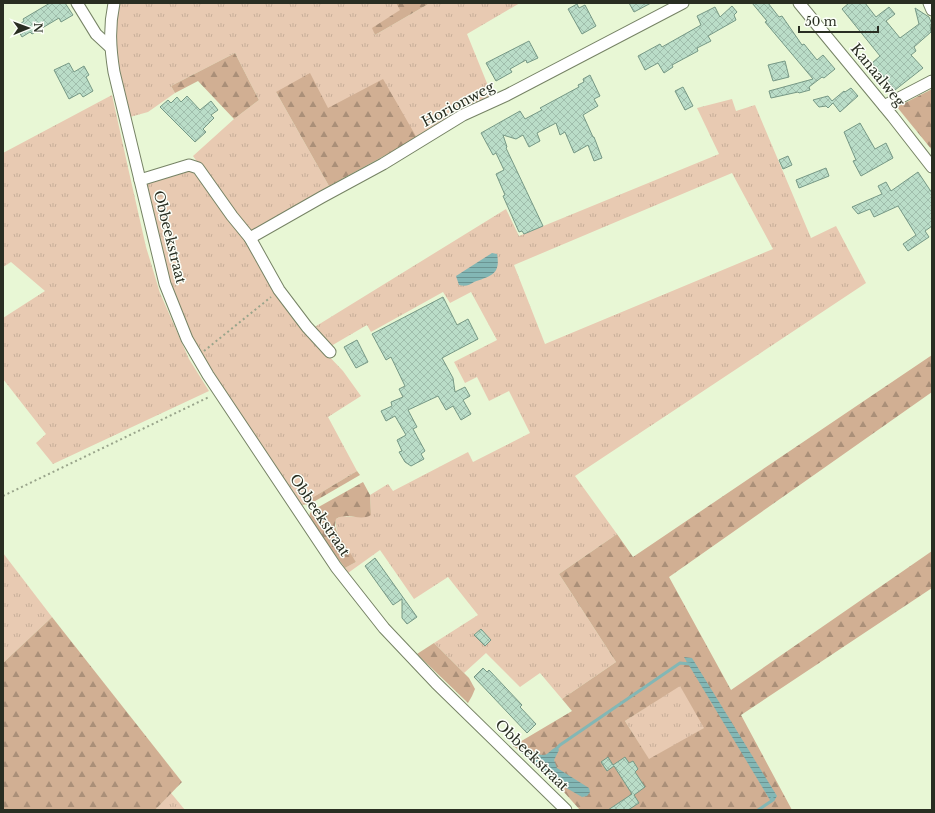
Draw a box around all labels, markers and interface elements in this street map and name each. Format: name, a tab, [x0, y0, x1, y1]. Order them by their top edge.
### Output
north arrow	[8, 8, 48, 48]
scale bar	[799, 8, 878, 34]
text: 50 m	[805, 14, 837, 29]
text: N	[31, 23, 45, 34]
street label: Kanaalweg	[847, 40, 909, 111]
street label: Horionweg	[419, 77, 498, 131]
street label: Obbeekstraat	[150, 189, 190, 286]
street label: Obbeekstraat	[286, 470, 355, 560]
street label: Obbeekstraat	[491, 715, 573, 795]

